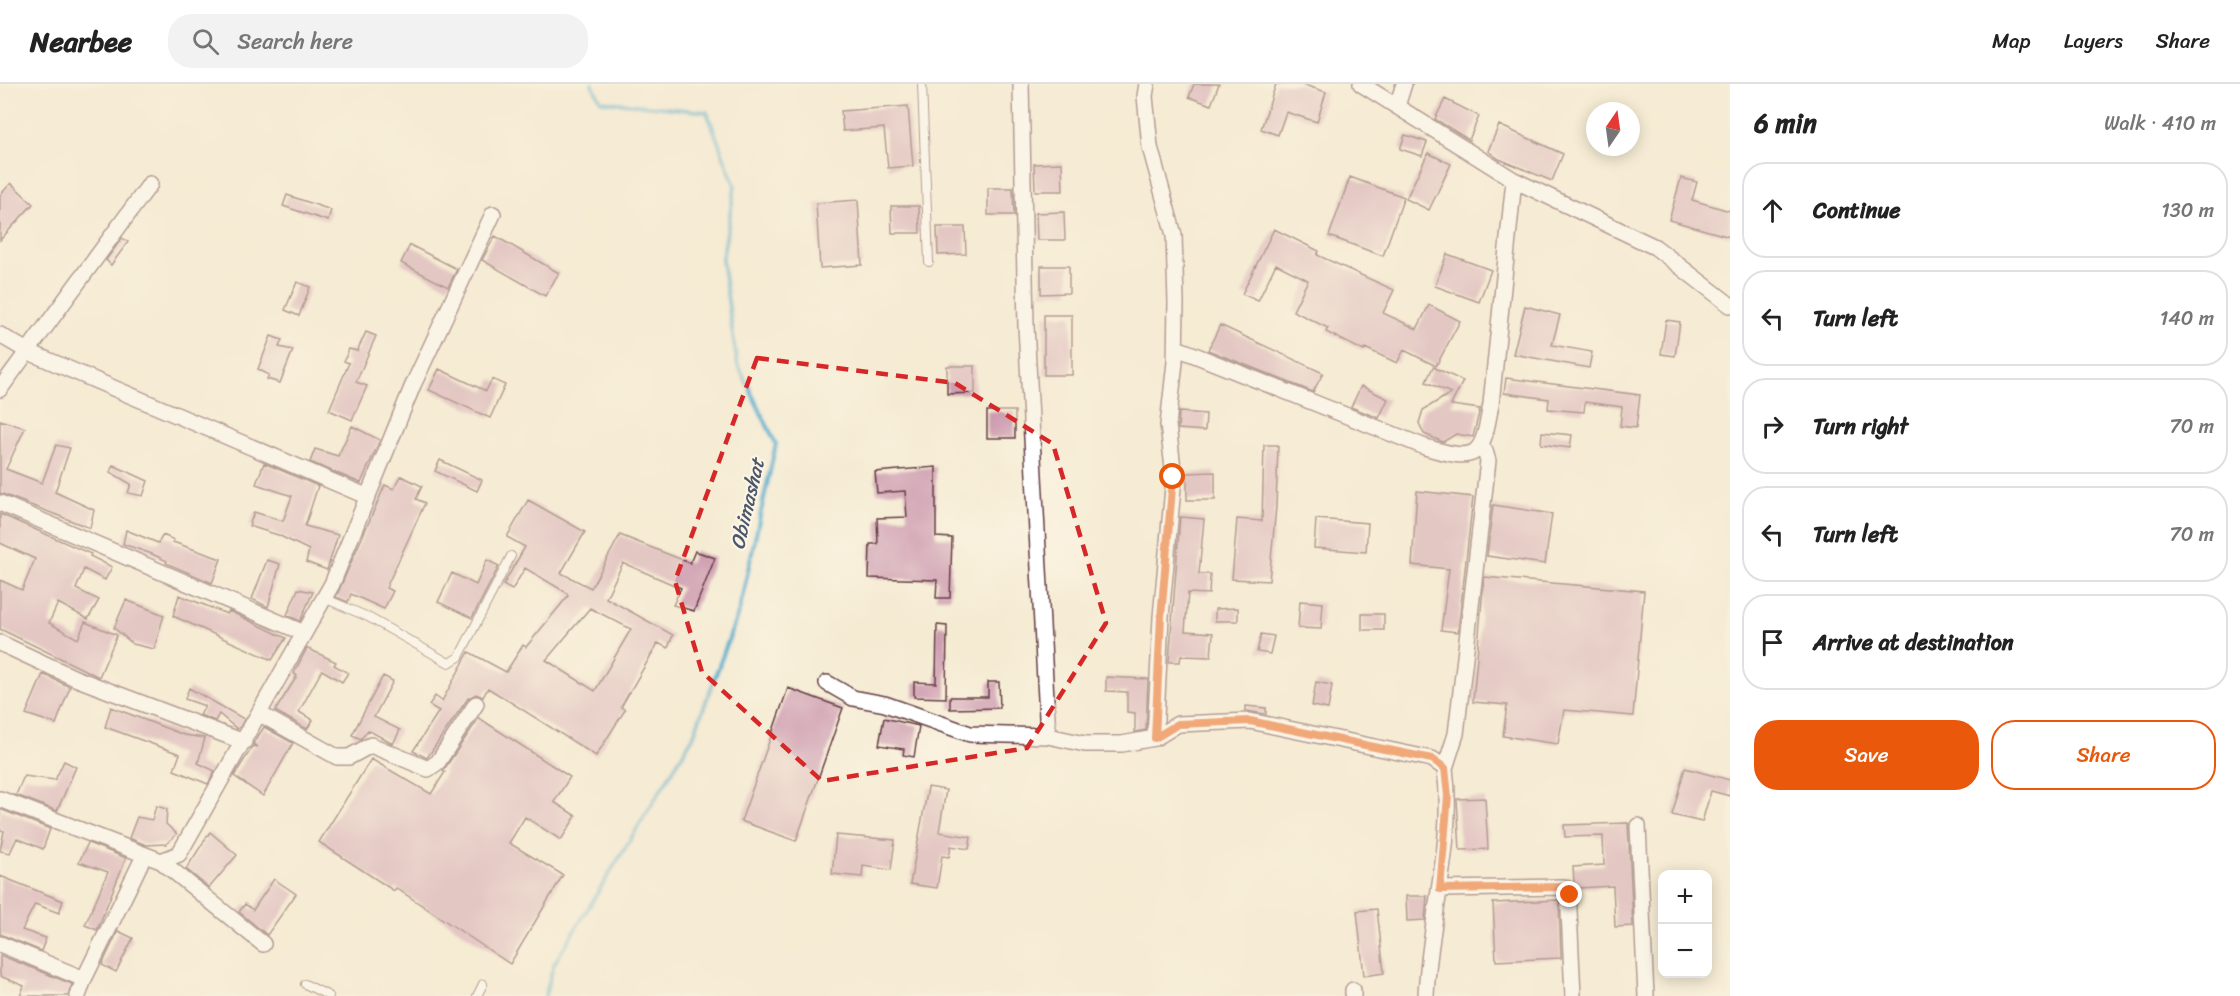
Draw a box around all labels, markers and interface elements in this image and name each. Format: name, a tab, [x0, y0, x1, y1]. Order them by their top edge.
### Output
search box	[168, 14, 588, 68]
text: Nearbee	[30, 17, 132, 66]
text: Search here	[237, 22, 353, 61]
text: Map	[1992, 22, 2031, 60]
text: Layers	[2064, 22, 2123, 60]
text: Share	[2156, 22, 2210, 60]
icon: search	[189, 25, 222, 58]
text: 6 min	[1754, 100, 1817, 146]
north arrow	[1586, 102, 1640, 156]
text: Walk · 410 m	[2104, 106, 2216, 141]
text: Continue	[1813, 191, 1901, 230]
text: 130 m	[2161, 193, 2214, 228]
icon: ahead	[1756, 194, 1789, 227]
text: Turn left	[1813, 299, 1898, 338]
text: 140 m	[2160, 301, 2214, 336]
icon: left	[1756, 302, 1789, 335]
text: Turn right	[1813, 407, 1908, 446]
text: 70 m	[2169, 409, 2214, 444]
icon: right	[1756, 410, 1789, 443]
water label: Obimashat	[720, 453, 775, 553]
route start	[1159, 463, 1185, 489]
text: Turn left	[1813, 515, 1898, 554]
text: 70 m	[2169, 517, 2214, 552]
icon: left	[1756, 518, 1789, 551]
text: Arrive at destination	[1813, 623, 2014, 662]
icon: arrive	[1756, 626, 1789, 659]
button: Save	[1754, 720, 1979, 790]
button: Share	[1991, 720, 2216, 790]
map controls	[1658, 870, 1712, 978]
button: +	[1658, 870, 1712, 924]
route end	[1556, 881, 1582, 907]
button: −	[1658, 924, 1712, 978]

